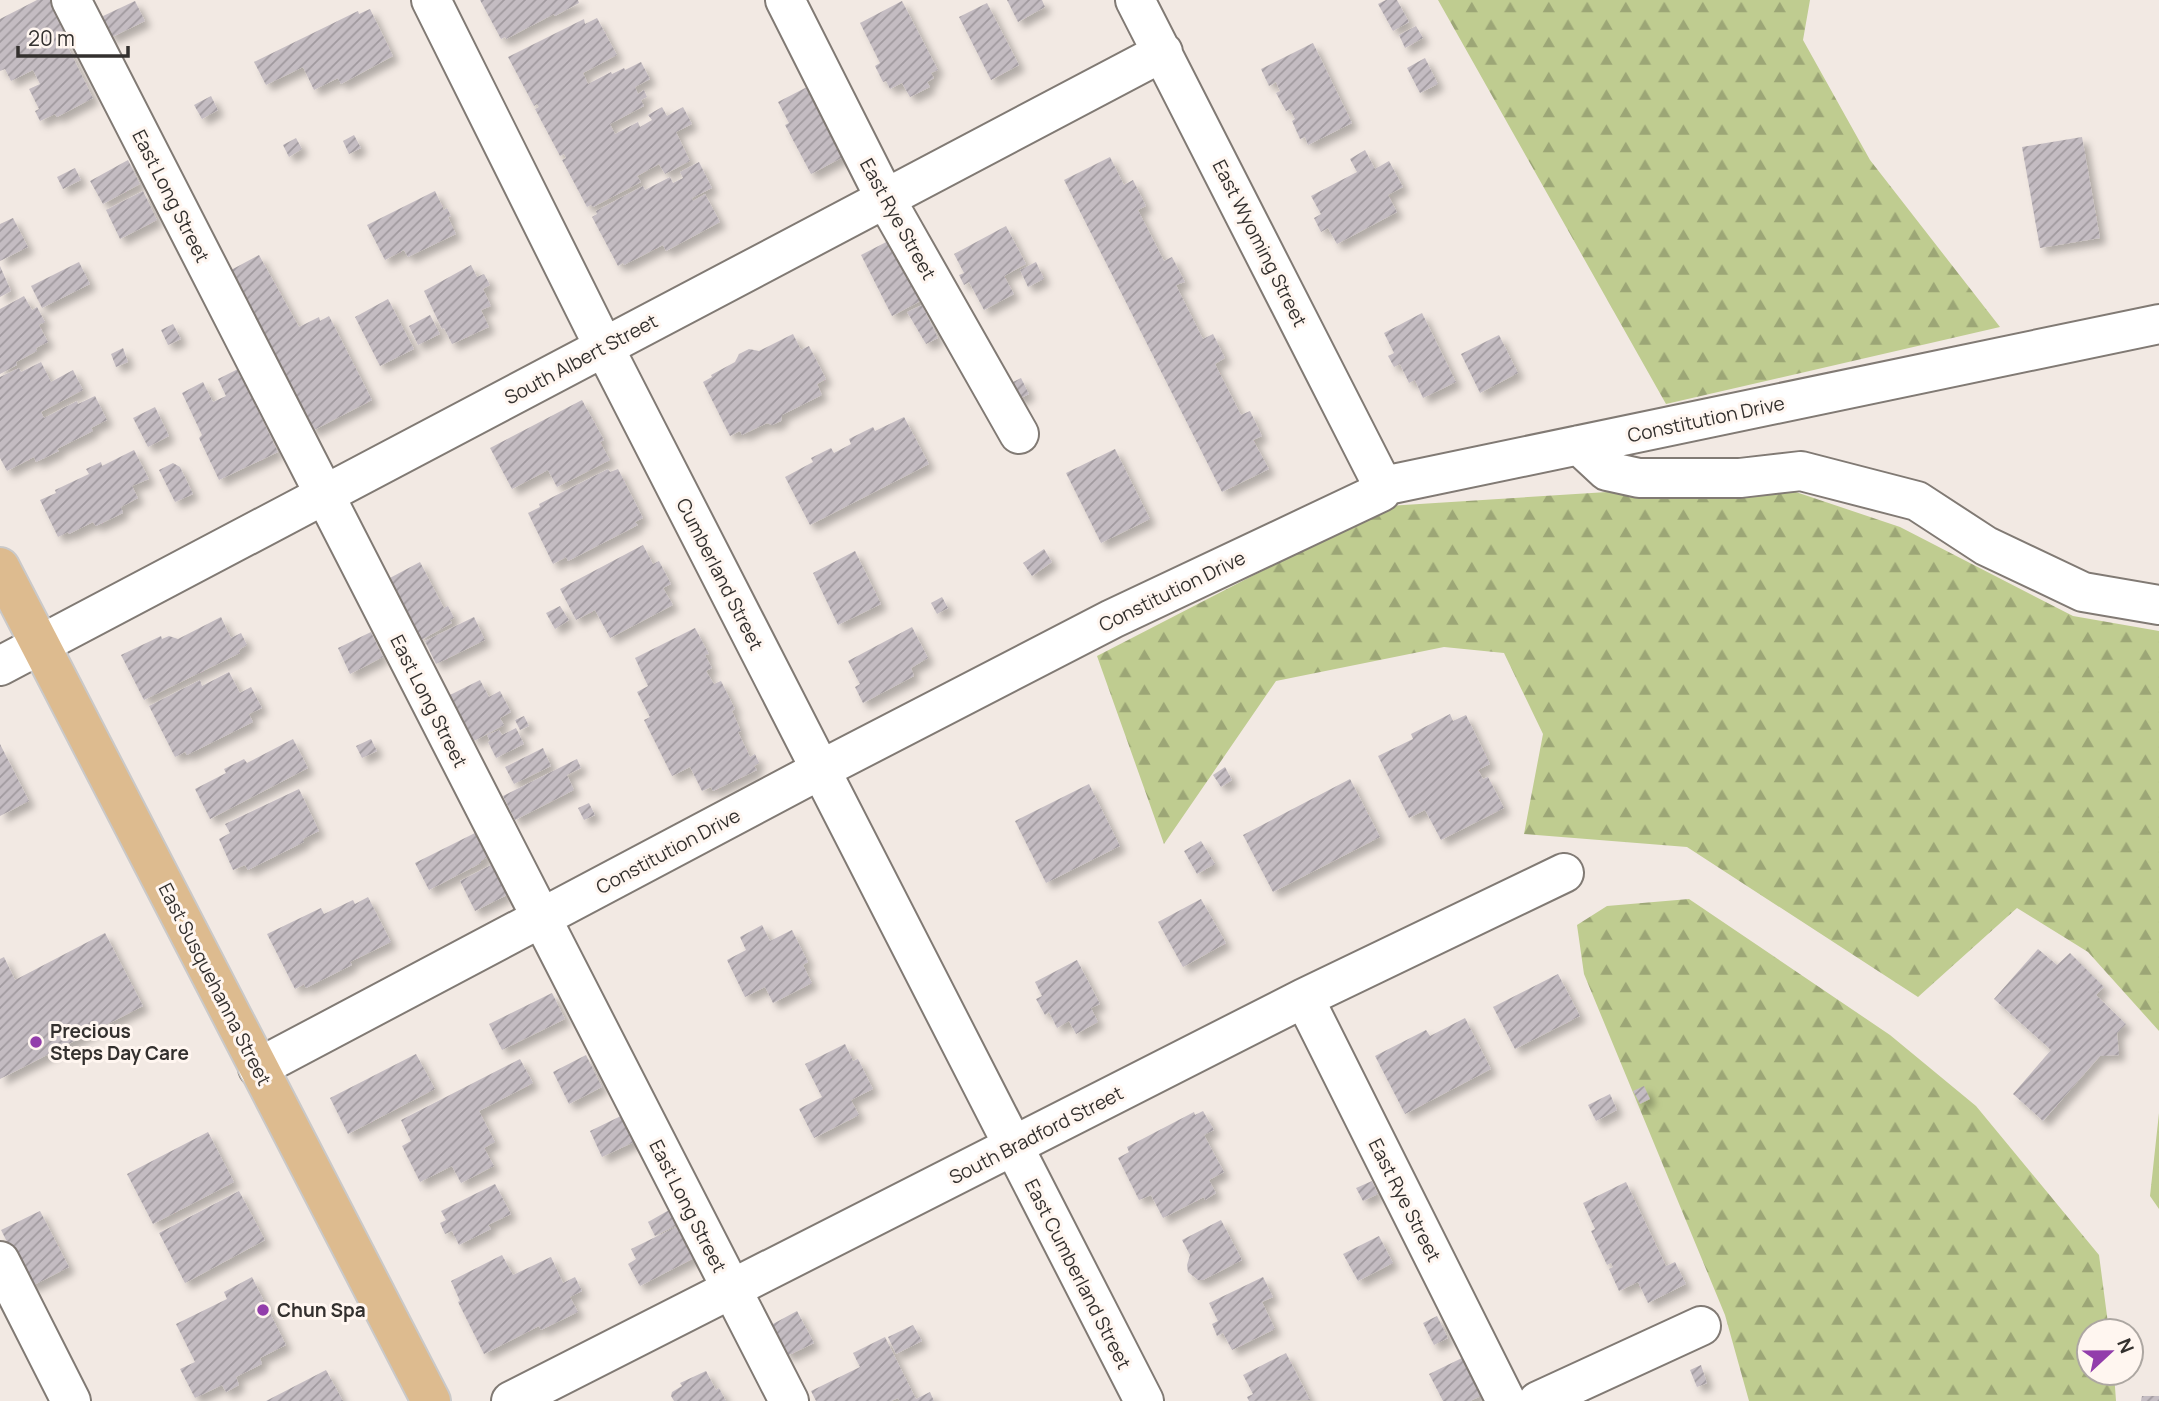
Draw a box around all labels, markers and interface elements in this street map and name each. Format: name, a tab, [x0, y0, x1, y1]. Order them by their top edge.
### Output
scale bar	[18, 14, 128, 58]
text: 20 m	[28, 24, 75, 52]
street label: East Long Street	[126, 125, 216, 267]
street label: East Rye Street	[854, 154, 942, 284]
street label: East Wyoming Street	[1207, 155, 1313, 331]
street label: South Albert Street	[500, 308, 662, 410]
street label: Constitution Drive	[1625, 390, 1787, 448]
street label: Cumberland Street	[670, 494, 770, 654]
street label: Constitution Drive	[1094, 544, 1250, 638]
street label: East Long Street	[384, 630, 474, 772]
street label: Constitution Drive	[591, 802, 745, 900]
street label: East Susquehanna Street	[153, 878, 277, 1090]
place label: Precious Steps Day Care	[50, 1018, 189, 1066]
marker: Precious Steps Day Care	[28, 1034, 44, 1050]
street label: South Bradford Street	[945, 1080, 1127, 1190]
street label: East Rye Street	[1363, 1134, 1447, 1266]
street label: East Long Street	[643, 1135, 733, 1277]
street label: East Cumberland Street	[1019, 1175, 1137, 1373]
place label: Chun Spa	[277, 1297, 366, 1323]
marker: Chun Spa	[255, 1302, 271, 1318]
north arrow	[2075, 1317, 2145, 1387]
text: N	[2111, 1334, 2140, 1357]

